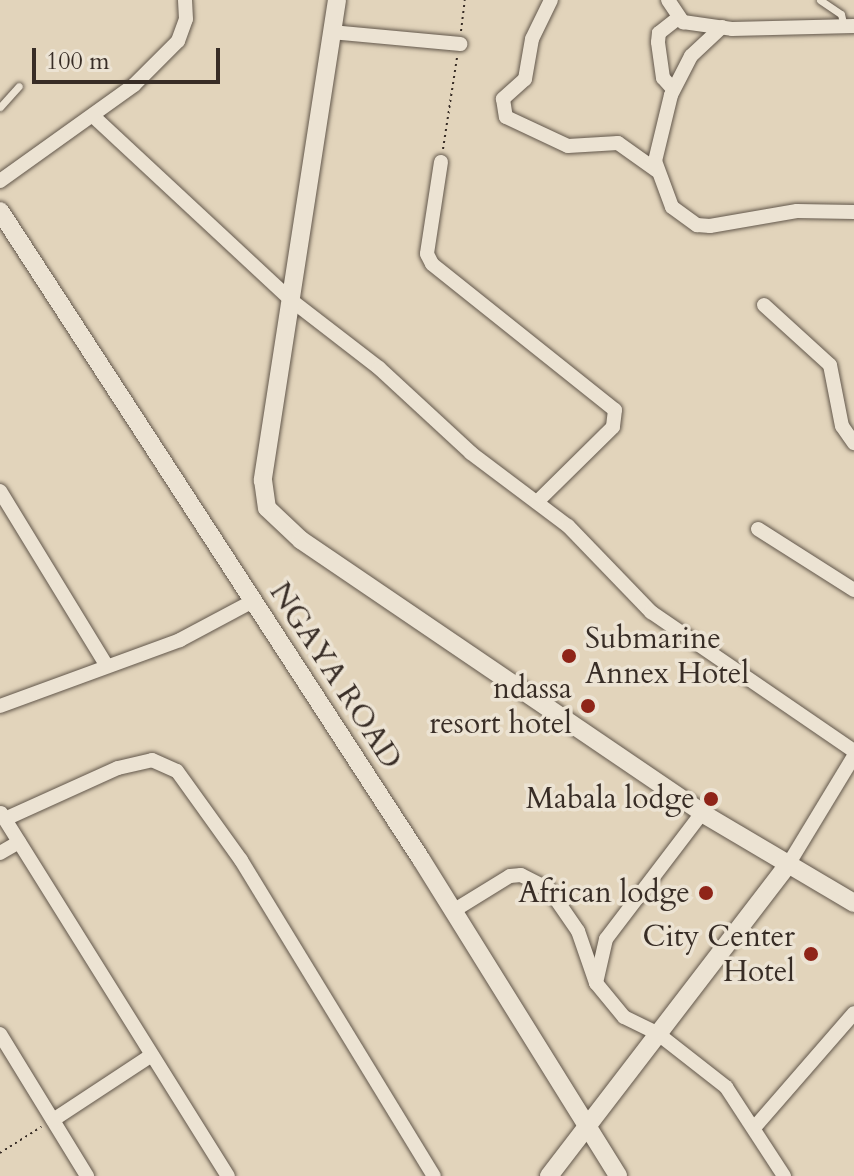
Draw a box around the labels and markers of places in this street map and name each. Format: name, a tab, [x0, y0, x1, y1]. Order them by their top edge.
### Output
place label: Submarine Annex Hotel	[585, 621, 749, 692]
marker: Submarine Annex Hotel	[560, 647, 578, 665]
place label: ndassa resort hotel	[429, 671, 572, 742]
marker: ndassa resort hotel	[579, 697, 597, 715]
place label: Mabala lodge	[526, 781, 695, 817]
marker: Mabala lodge	[702, 790, 720, 808]
place label: African lodge	[518, 875, 690, 911]
marker: African lodge	[697, 884, 715, 902]
place label: City Center Hotel	[643, 919, 795, 990]
marker: City Center Hotel	[802, 945, 820, 963]

